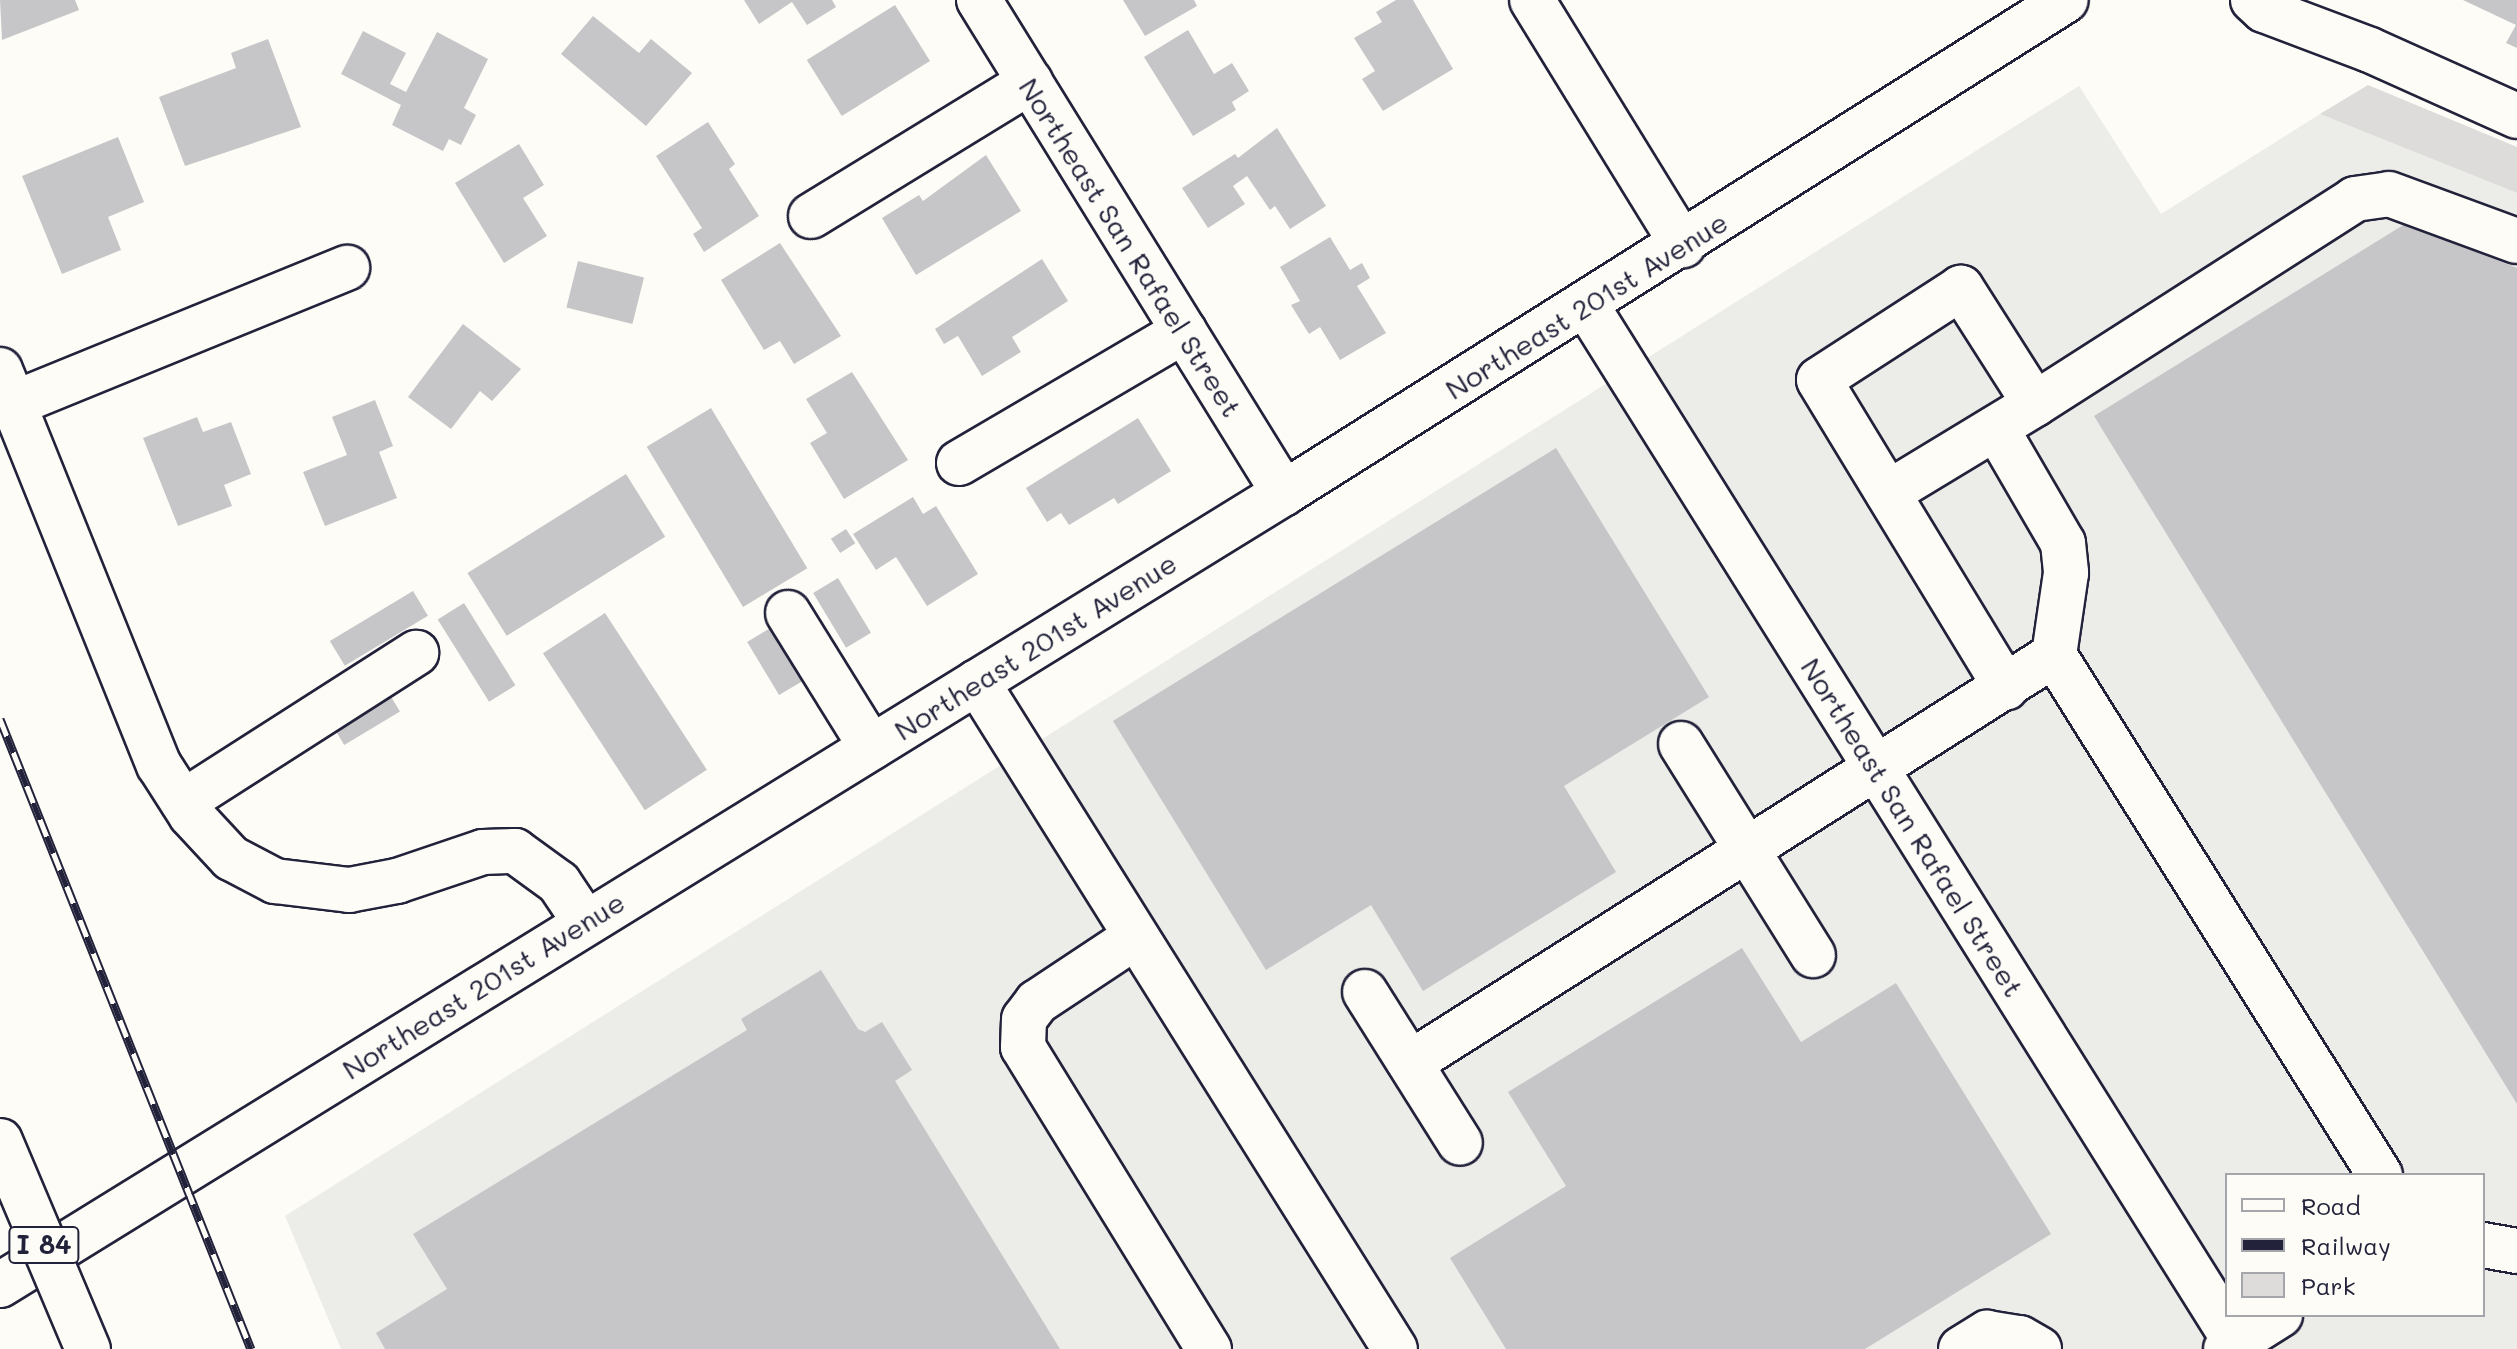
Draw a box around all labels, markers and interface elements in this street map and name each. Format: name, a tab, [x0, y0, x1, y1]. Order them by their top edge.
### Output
street label: Northeast San Rafael Street	[1013, 71, 1249, 423]
street label: Northeast 201st Avenue	[1439, 204, 1733, 406]
street label: Northeast 201st Avenue	[888, 545, 1182, 747]
street label: Northeast San Rafael Street	[1795, 651, 2031, 1003]
street label: Northeast 201st Avenue	[336, 884, 630, 1086]
legend	[2225, 1173, 2485, 1317]
text: Road	[2301, 1190, 2361, 1221]
road number: I 84	[8, 1223, 80, 1267]
text: Railway	[2301, 1230, 2391, 1261]
text: Park	[2301, 1270, 2355, 1301]

